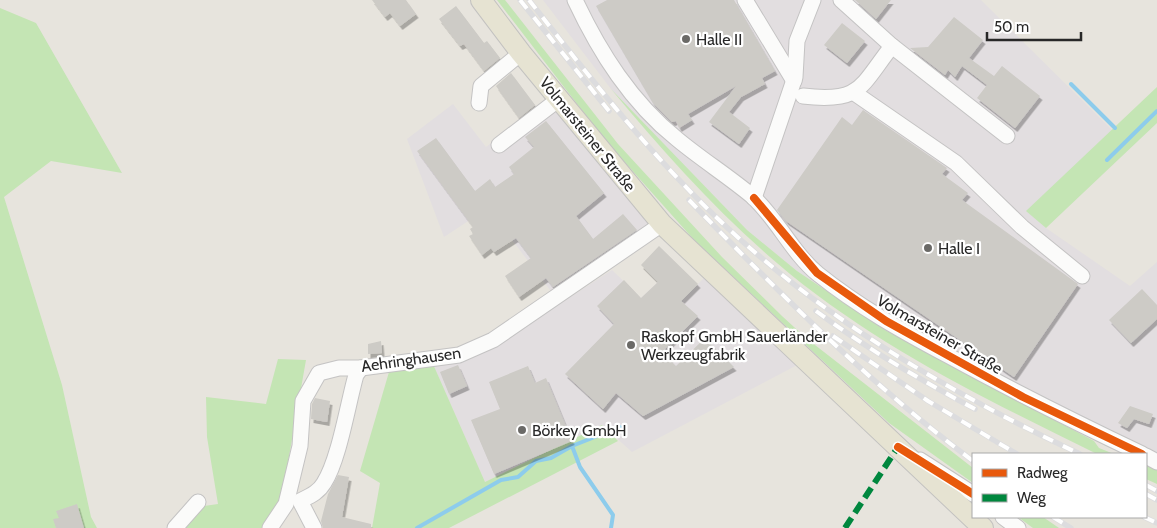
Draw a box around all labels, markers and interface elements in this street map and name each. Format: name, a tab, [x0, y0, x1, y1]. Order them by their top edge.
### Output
scale bar	[987, 10, 1081, 42]
text: 50 m	[994, 18, 1029, 36]
place label: Halle II	[696, 30, 742, 49]
marker: Halle II	[680, 33, 692, 45]
street label: Volmarsteiner Straße	[536, 73, 640, 195]
place label: Halle I	[938, 239, 980, 258]
marker: Halle I	[922, 242, 934, 254]
street label: Volmarsteiner Straße	[874, 291, 1006, 378]
place label: Raskopf GmbH Sauerländer Werkzeugfabrik	[641, 327, 829, 364]
marker: Raskopf GmbH Sauerländer Werkzeugfabrik	[625, 339, 637, 351]
street label: Aehringhausen	[360, 343, 462, 376]
place label: Börkey GmbH	[532, 421, 627, 440]
marker: Börkey GmbH	[516, 424, 528, 436]
legend	[972, 453, 1147, 518]
text: Radweg	[1017, 464, 1068, 482]
text: Weg	[1017, 489, 1046, 507]

